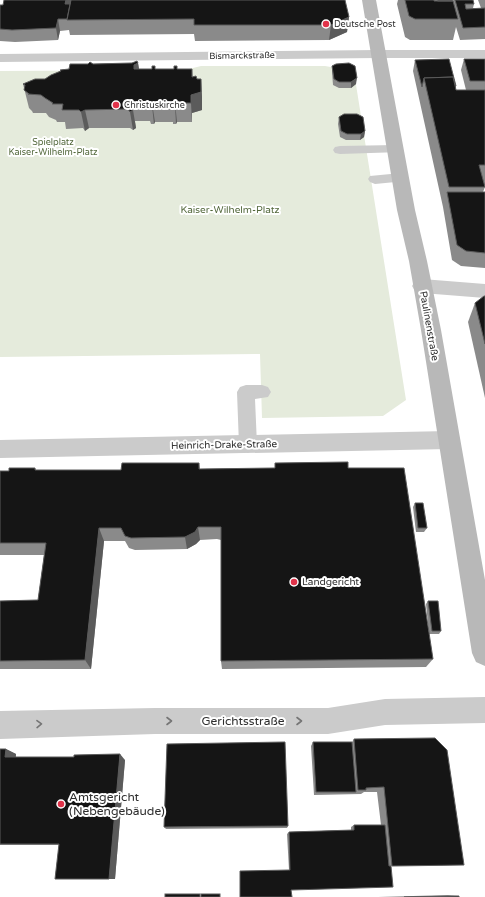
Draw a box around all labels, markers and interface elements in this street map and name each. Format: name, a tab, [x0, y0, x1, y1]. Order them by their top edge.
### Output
marker: Deutsche Post	[321, 19, 331, 29]
place label: Deutsche Post	[334, 19, 396, 30]
street label: Bismarckstraße	[209, 50, 275, 62]
marker: Christuskirche	[111, 100, 121, 110]
place label: Christuskirche	[124, 100, 185, 111]
park label: Spielplatz Kaiser-Wilhelm-Platz	[8, 137, 98, 158]
park label: Kaiser-Wilhelm-Platz	[180, 204, 280, 216]
street label: Paulinenstraße	[417, 290, 441, 362]
street label: Heinrich-Drake-Straße	[171, 438, 278, 452]
place label: Landgericht	[302, 576, 359, 588]
marker: Landgericht	[289, 577, 299, 587]
street label: Gerichtsstraße	[201, 714, 285, 728]
one-way arrow	[166, 717, 172, 725]
one-way arrow	[296, 717, 302, 725]
one-way arrow	[36, 720, 42, 728]
place label: Amtsgericht (Nebengebäude)	[69, 790, 165, 818]
marker: Amtsgericht (Nebengebäude)	[56, 799, 66, 809]

